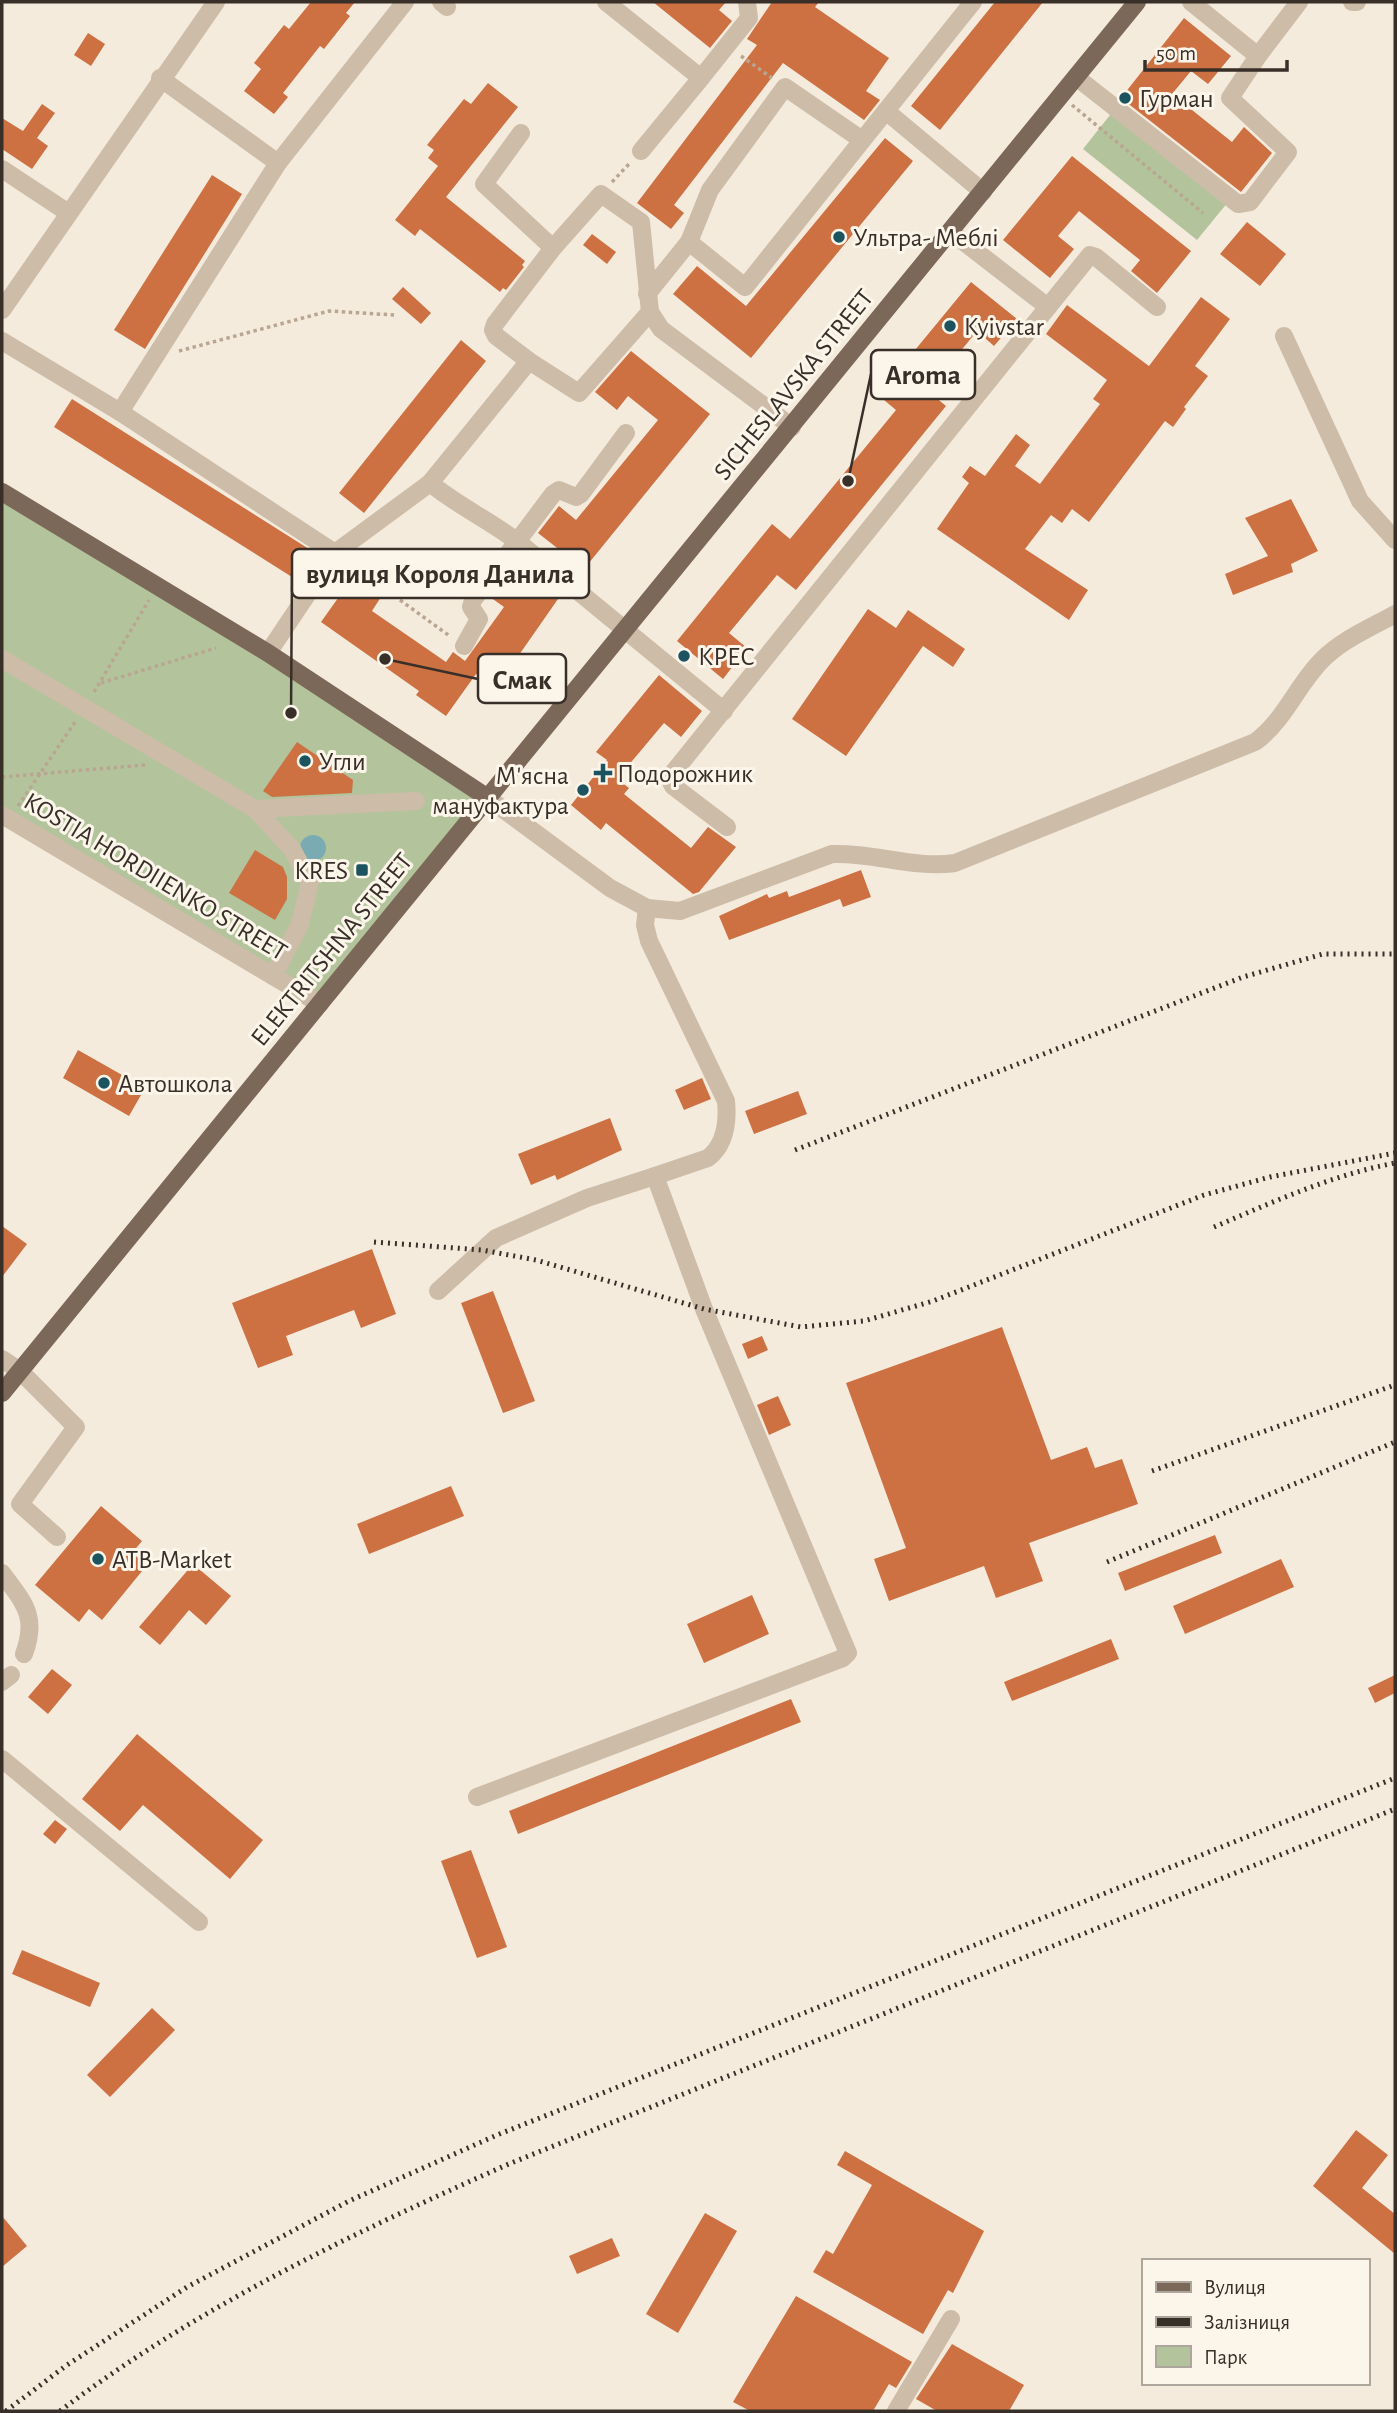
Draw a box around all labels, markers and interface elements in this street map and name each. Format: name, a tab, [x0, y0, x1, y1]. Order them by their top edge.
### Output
scale bar	[1145, 28, 1287, 72]
text: 50 m	[1156, 43, 1196, 64]
place label: Гурман	[1139, 86, 1214, 112]
marker: Гурман	[1117, 90, 1133, 106]
place label: Ультра- Меблі	[853, 225, 999, 251]
marker: Ультра- Меблі	[831, 229, 847, 245]
street label: SICHESLAVSKA STREET	[709, 284, 879, 485]
place label: Kyivstar	[964, 314, 1045, 340]
marker: Kyivstar	[942, 318, 958, 334]
callout: Aroma	[871, 350, 975, 399]
text: Aroma	[885, 362, 961, 390]
callout: вулиця Короля Данила	[292, 549, 589, 598]
text: вулиця Короля Данила	[306, 561, 574, 589]
place label: КРЕС	[698, 644, 755, 670]
marker: КРЕС	[676, 648, 692, 664]
callout: Смак	[478, 654, 566, 703]
text: Смак	[492, 667, 552, 695]
place label: Угли	[319, 749, 366, 775]
marker: Угли	[297, 753, 313, 769]
place label: Подорожник	[617, 761, 753, 787]
place label: М'ясна мануфактура	[432, 763, 569, 819]
marker: Подорожник	[595, 765, 611, 781]
marker: М'ясна мануфактура	[575, 782, 591, 798]
street label: KOSTIA HORDIIENKO STREET	[20, 788, 292, 966]
street label: ELEKTRITSHNA STREET	[246, 848, 418, 1051]
place label: KRES	[295, 858, 348, 884]
marker: KRES	[354, 862, 370, 878]
place label: Автошкола	[118, 1071, 233, 1097]
marker: Автошкола	[96, 1075, 112, 1091]
place label: ATB-Market	[112, 1547, 232, 1573]
marker: ATB-Market	[90, 1551, 106, 1567]
legend	[1142, 2259, 1369, 2385]
text: Вулиця	[1204, 2277, 1266, 2298]
text: Залізниця	[1204, 2312, 1290, 2333]
text: Парк	[1204, 2347, 1248, 2368]

